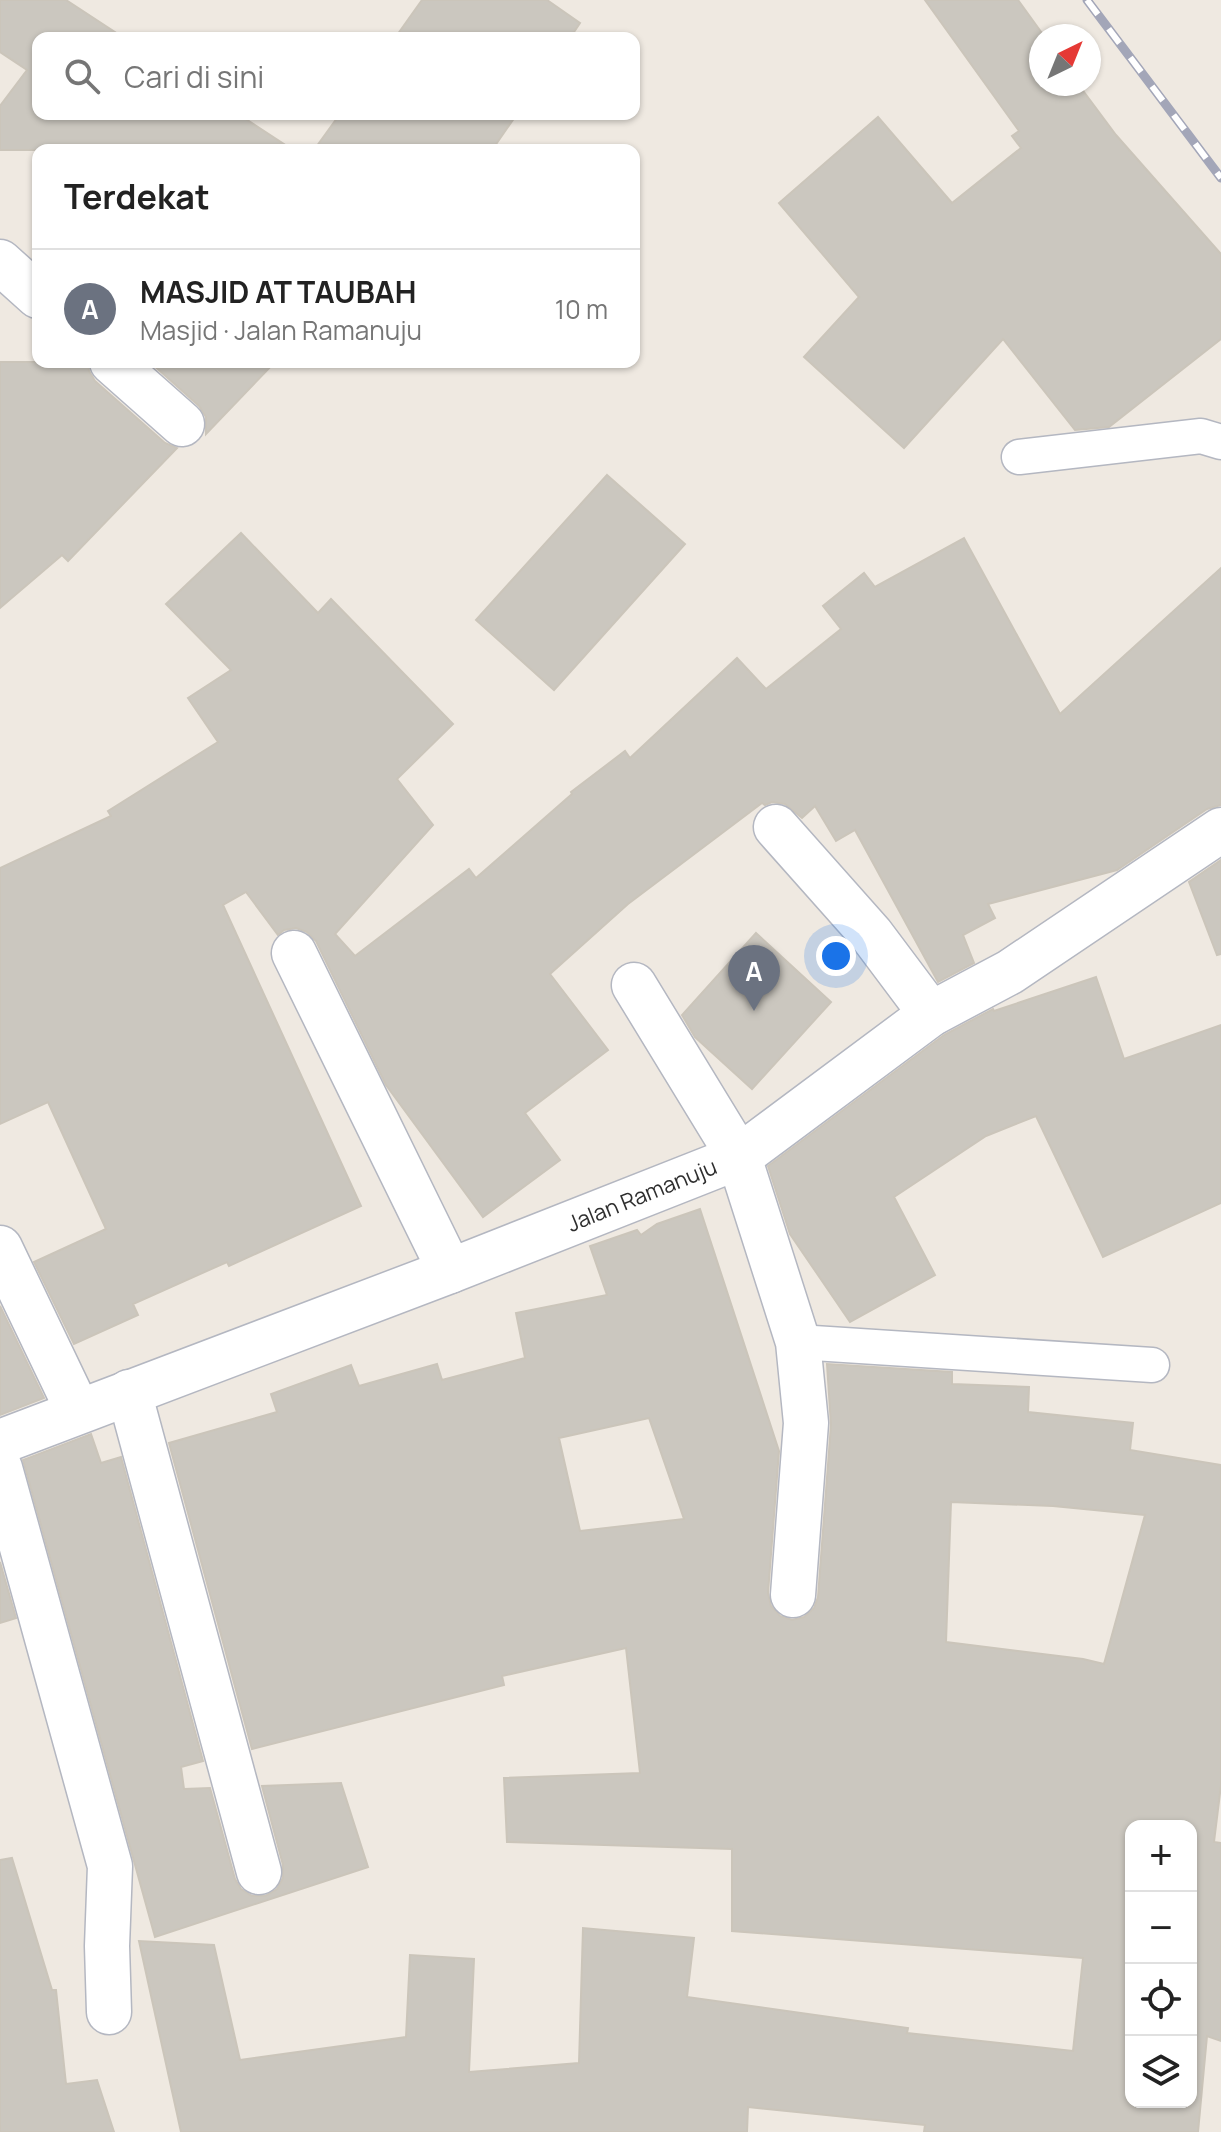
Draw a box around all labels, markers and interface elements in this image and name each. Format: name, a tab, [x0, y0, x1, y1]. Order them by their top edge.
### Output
north arrow	[1029, 24, 1101, 96]
search box	[32, 32, 640, 120]
icon: search	[60, 54, 104, 98]
text: Cari di sini	[124, 56, 264, 97]
text: Terdekat	[64, 173, 210, 219]
text: MASJID AT TAUBAH	[140, 271, 416, 312]
text: A	[81, 291, 99, 327]
text: 10 m	[555, 291, 608, 327]
text: Masjid · Jalan Ramanuju	[140, 312, 422, 348]
your location	[816, 936, 856, 976]
pin: A	[728, 945, 780, 1011]
street label: Jalan Ramanuju	[563, 1151, 721, 1239]
map controls	[1125, 1820, 1197, 2108]
button: +	[1125, 1820, 1197, 1892]
button: −	[1125, 1892, 1197, 1964]
button: locate	[1125, 1964, 1197, 2036]
button: layers	[1125, 2036, 1197, 2108]

